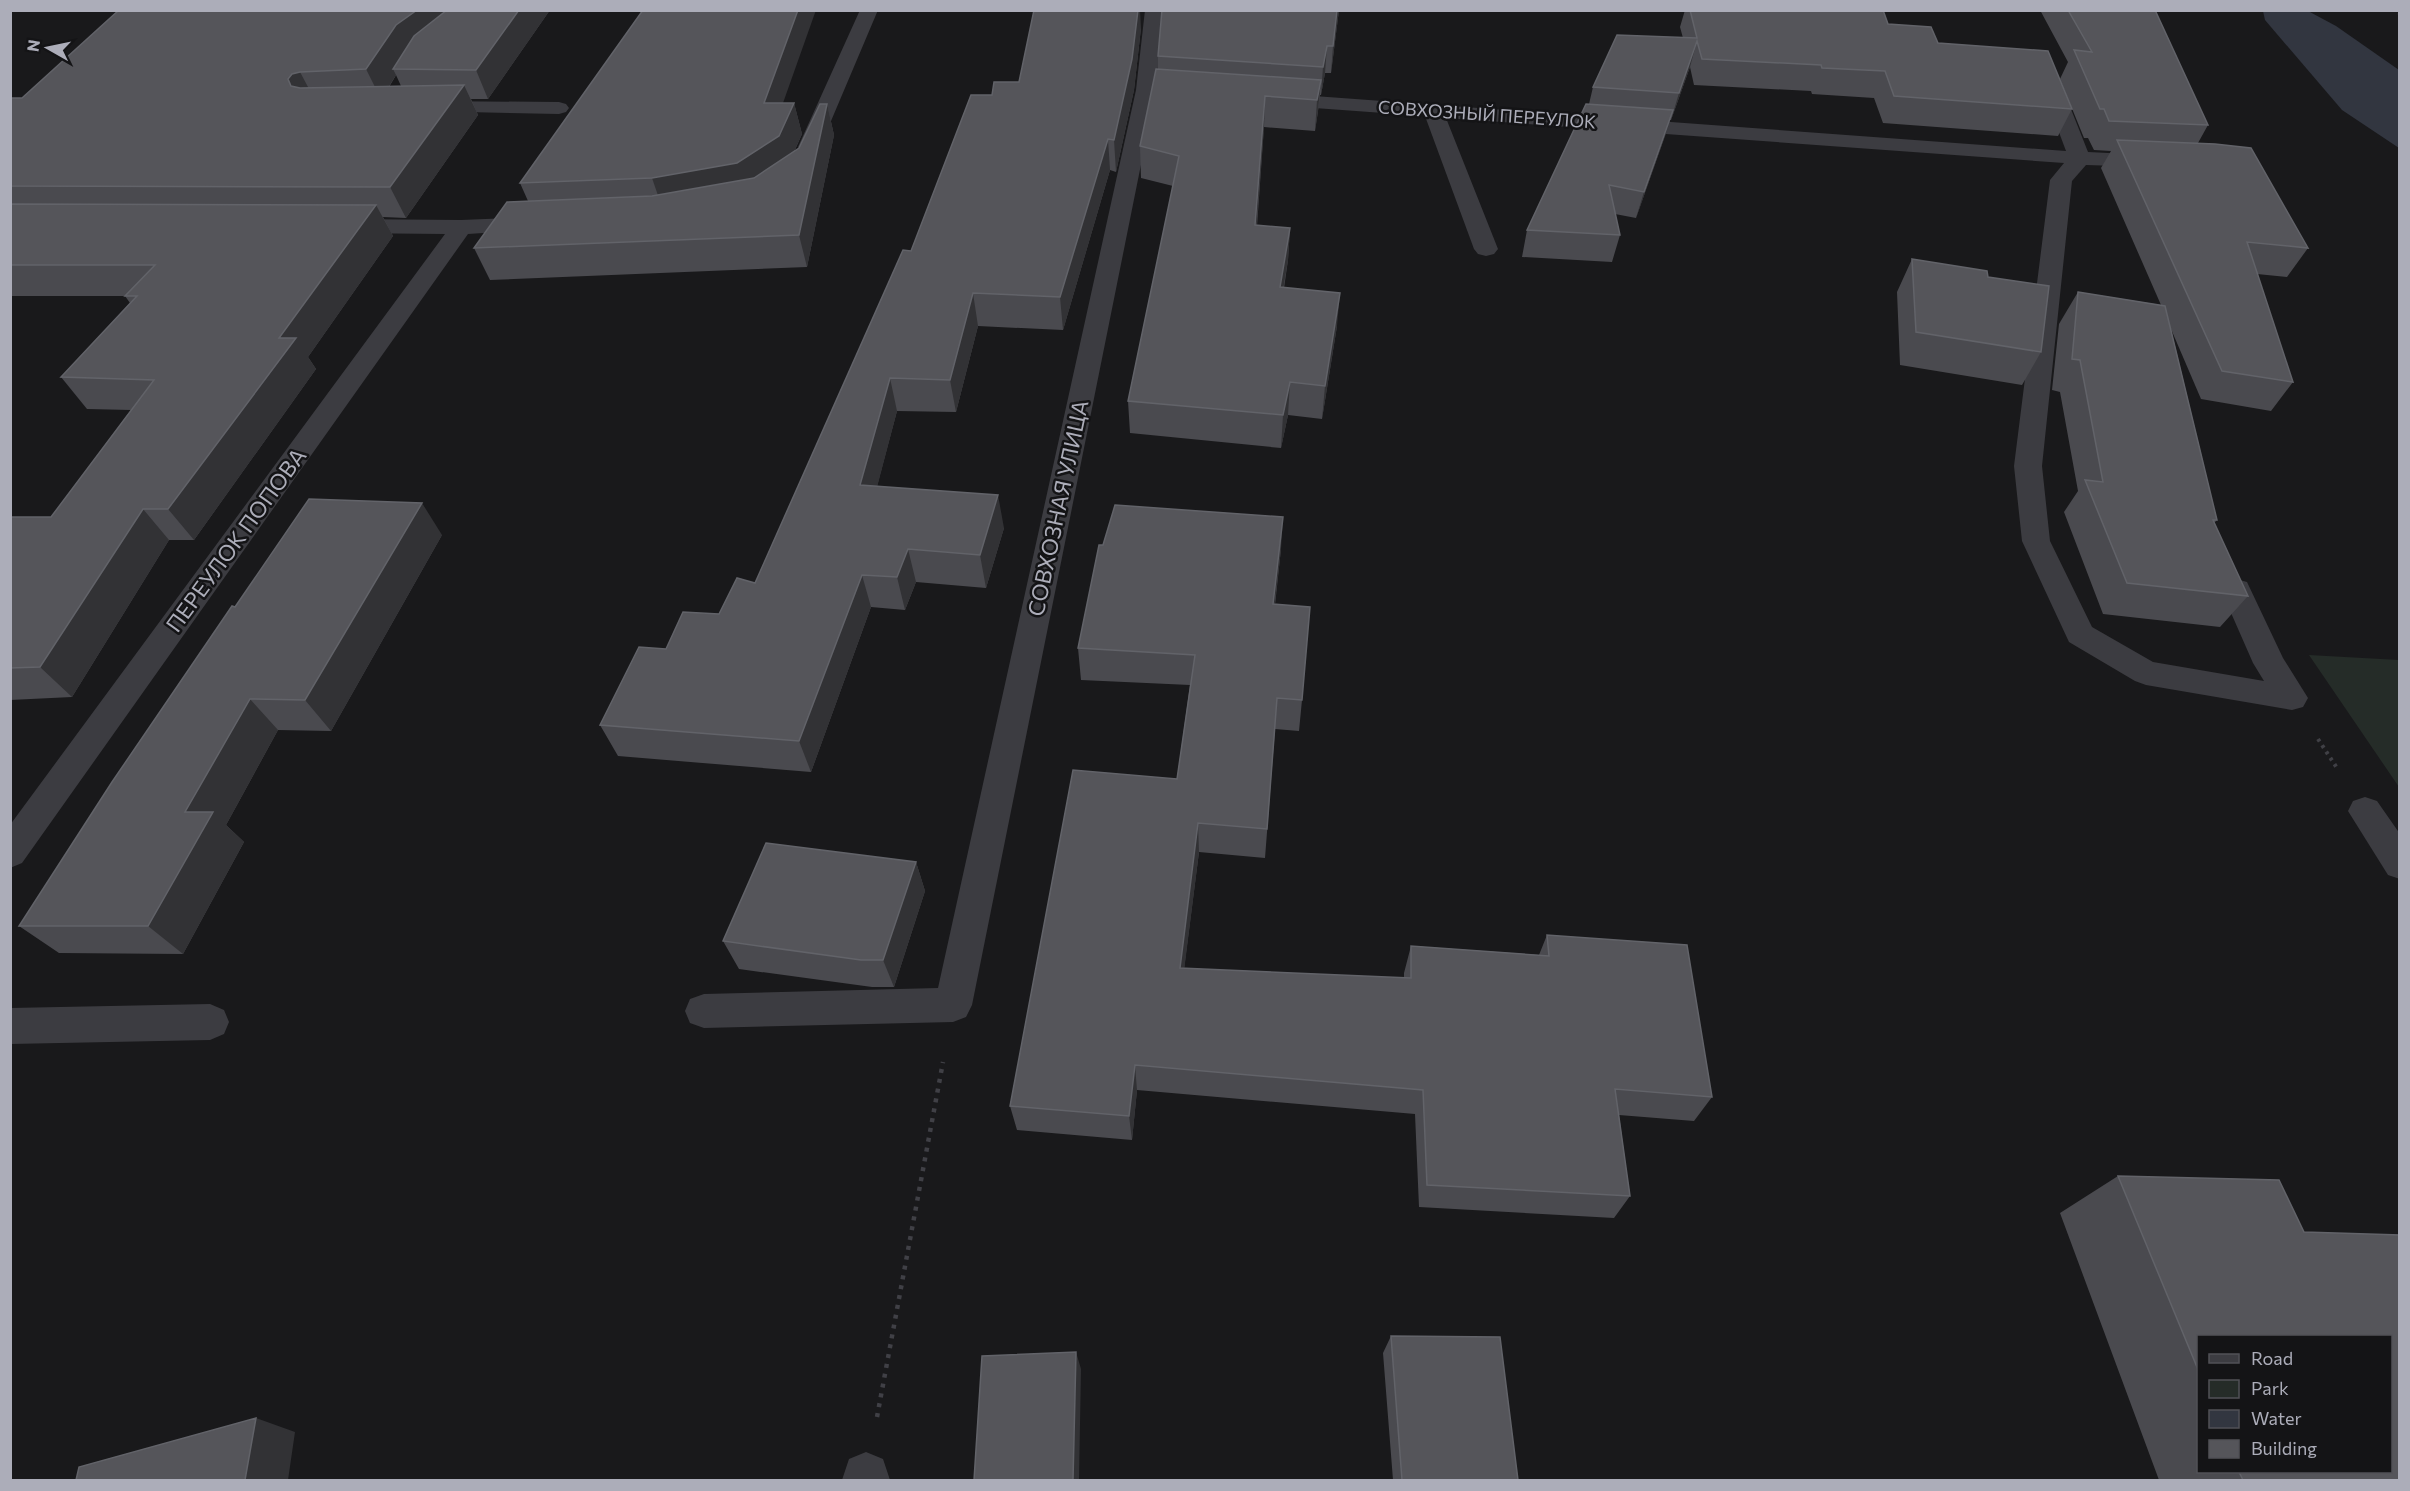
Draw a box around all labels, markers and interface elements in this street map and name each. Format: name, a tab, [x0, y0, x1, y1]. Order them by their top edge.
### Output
north arrow	[18, 18, 78, 78]
text: N	[22, 38, 43, 53]
street label: СОВХОЗНЫЙ ПЕРЕУЛОК	[1377, 95, 1597, 133]
street label: СОВХОЗНАЯ УЛИЦА	[1021, 397, 1094, 619]
street label: ПЕРЕУЛОК ПОПОВА	[160, 442, 311, 637]
legend	[2197, 1335, 2392, 1473]
text: Road	[2251, 1347, 2293, 1369]
text: Park	[2251, 1377, 2289, 1399]
text: Water	[2251, 1407, 2302, 1429]
text: Building	[2251, 1437, 2317, 1459]

